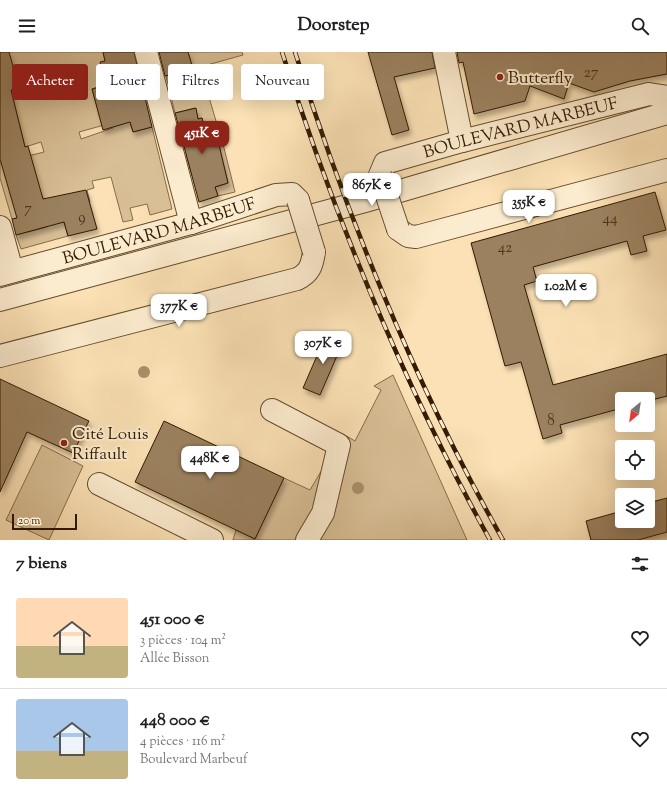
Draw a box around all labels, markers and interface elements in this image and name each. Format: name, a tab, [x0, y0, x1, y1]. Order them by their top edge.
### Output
text: Doorstep	[297, 13, 370, 39]
icon: menu	[16, 15, 38, 37]
icon: search	[629, 15, 651, 37]
house number: 27	[584, 63, 599, 84]
chip: Acheter	[12, 64, 88, 100]
chip: Louer	[96, 64, 160, 100]
chip: Filtres	[168, 64, 233, 100]
chip: Nouveau	[241, 64, 324, 100]
place label: Butterfly	[508, 67, 573, 91]
marker: Butterfly	[495, 72, 505, 82]
street label: BOULEVARD MARBEUF	[421, 92, 621, 165]
pin: 451K €	[169, 121, 235, 155]
text: 451K €	[184, 125, 220, 143]
pin: 867K €	[339, 173, 405, 207]
text: 867K €	[352, 177, 392, 195]
pin: 355K €	[496, 190, 562, 224]
street label: BOULEVARD MARBEUF	[60, 192, 260, 271]
text: 355K €	[512, 194, 546, 212]
house number: 7	[24, 199, 32, 220]
house number: 9	[78, 208, 86, 229]
house number: 44	[602, 209, 618, 230]
house number: 42	[498, 238, 512, 259]
pin: 1.02M €	[529, 274, 603, 308]
text: 1.02M €	[545, 278, 587, 296]
pin: 377K €	[146, 294, 212, 328]
text: 377K €	[160, 298, 198, 316]
pin: 307K €	[290, 331, 356, 365]
text: 307K €	[304, 335, 342, 353]
north arrow	[615, 392, 655, 432]
map controls	[615, 392, 655, 528]
house number: 8	[547, 411, 555, 432]
place label: Cité Louis Riffault	[72, 423, 149, 467]
marker: Cité Louis Riffault	[59, 438, 69, 448]
button: locate	[615, 440, 655, 480]
pin: 448K €	[177, 446, 243, 480]
text: 448K €	[190, 450, 230, 468]
button: layers	[615, 488, 655, 528]
scale bar	[12, 512, 77, 531]
text: 20 m	[18, 513, 40, 529]
text: 7 biens	[16, 552, 67, 576]
icon: filters	[629, 553, 651, 575]
text: 451 000 €	[140, 608, 205, 632]
icon: home	[48, 614, 96, 662]
icon: heart	[629, 627, 651, 649]
text: 3 pièces · 104 m²	[140, 632, 226, 650]
text: Allée Bisson	[140, 650, 209, 668]
text: 448 000 €	[140, 709, 210, 733]
icon: home	[48, 715, 96, 763]
icon: heart	[629, 728, 651, 750]
text: 4 pièces · 116 m²	[140, 733, 225, 751]
text: Boulevard Marbeuf	[140, 751, 247, 769]

